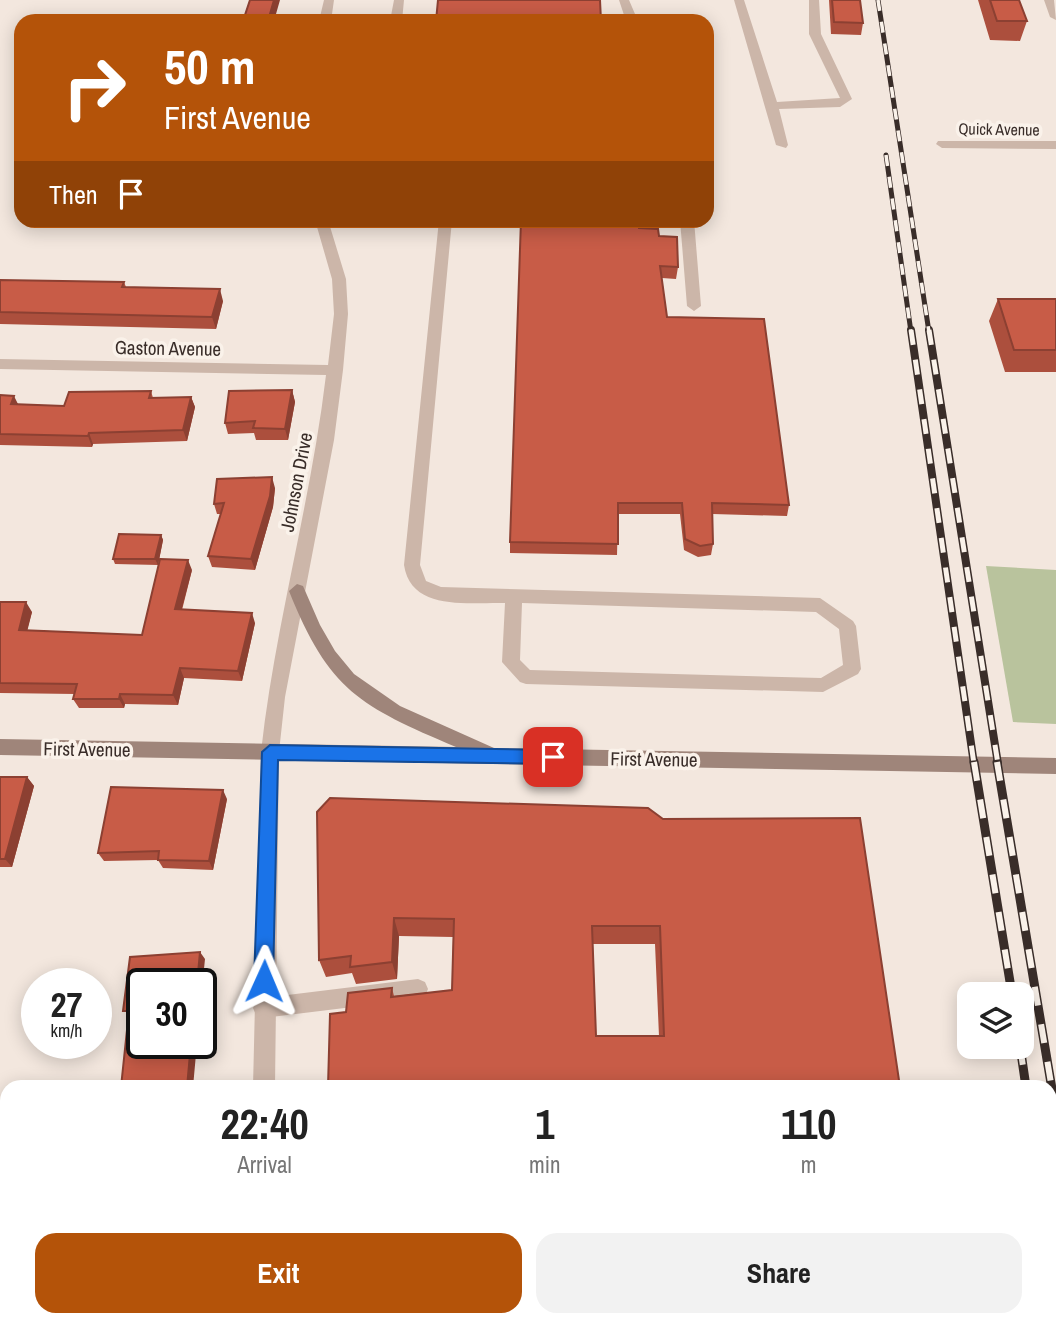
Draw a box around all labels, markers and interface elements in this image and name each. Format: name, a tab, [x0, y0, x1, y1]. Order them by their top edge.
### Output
text: 50 m	[164, 33, 256, 99]
icon: right	[49, 42, 140, 133]
text: First Avenue	[164, 96, 311, 139]
street label: Quick Avenue	[958, 117, 1040, 141]
icon: arrive	[112, 175, 150, 213]
text: Then	[49, 177, 98, 212]
street label: Gaston Avenue	[115, 334, 221, 362]
street label: Johnson Drive	[274, 430, 318, 534]
pin	[523, 727, 583, 787]
street label: First Avenue	[43, 735, 131, 763]
icon: arrive	[534, 738, 572, 776]
street label: First Avenue	[610, 745, 698, 773]
position arrow	[227, 944, 301, 1018]
speed limit sign: 30	[126, 968, 217, 1059]
text: 27	[51, 981, 82, 1028]
map controls	[957, 982, 1034, 1059]
button: layers	[957, 982, 1034, 1059]
text: km/h	[51, 1018, 83, 1043]
text: 22:40	[220, 1096, 309, 1152]
text: 1	[535, 1096, 554, 1152]
text: 110	[781, 1096, 837, 1152]
text: Arrival	[237, 1149, 292, 1180]
text: min	[529, 1149, 560, 1180]
text: m	[801, 1149, 817, 1180]
button: Exit	[35, 1233, 522, 1313]
button: Share	[536, 1233, 1022, 1313]

